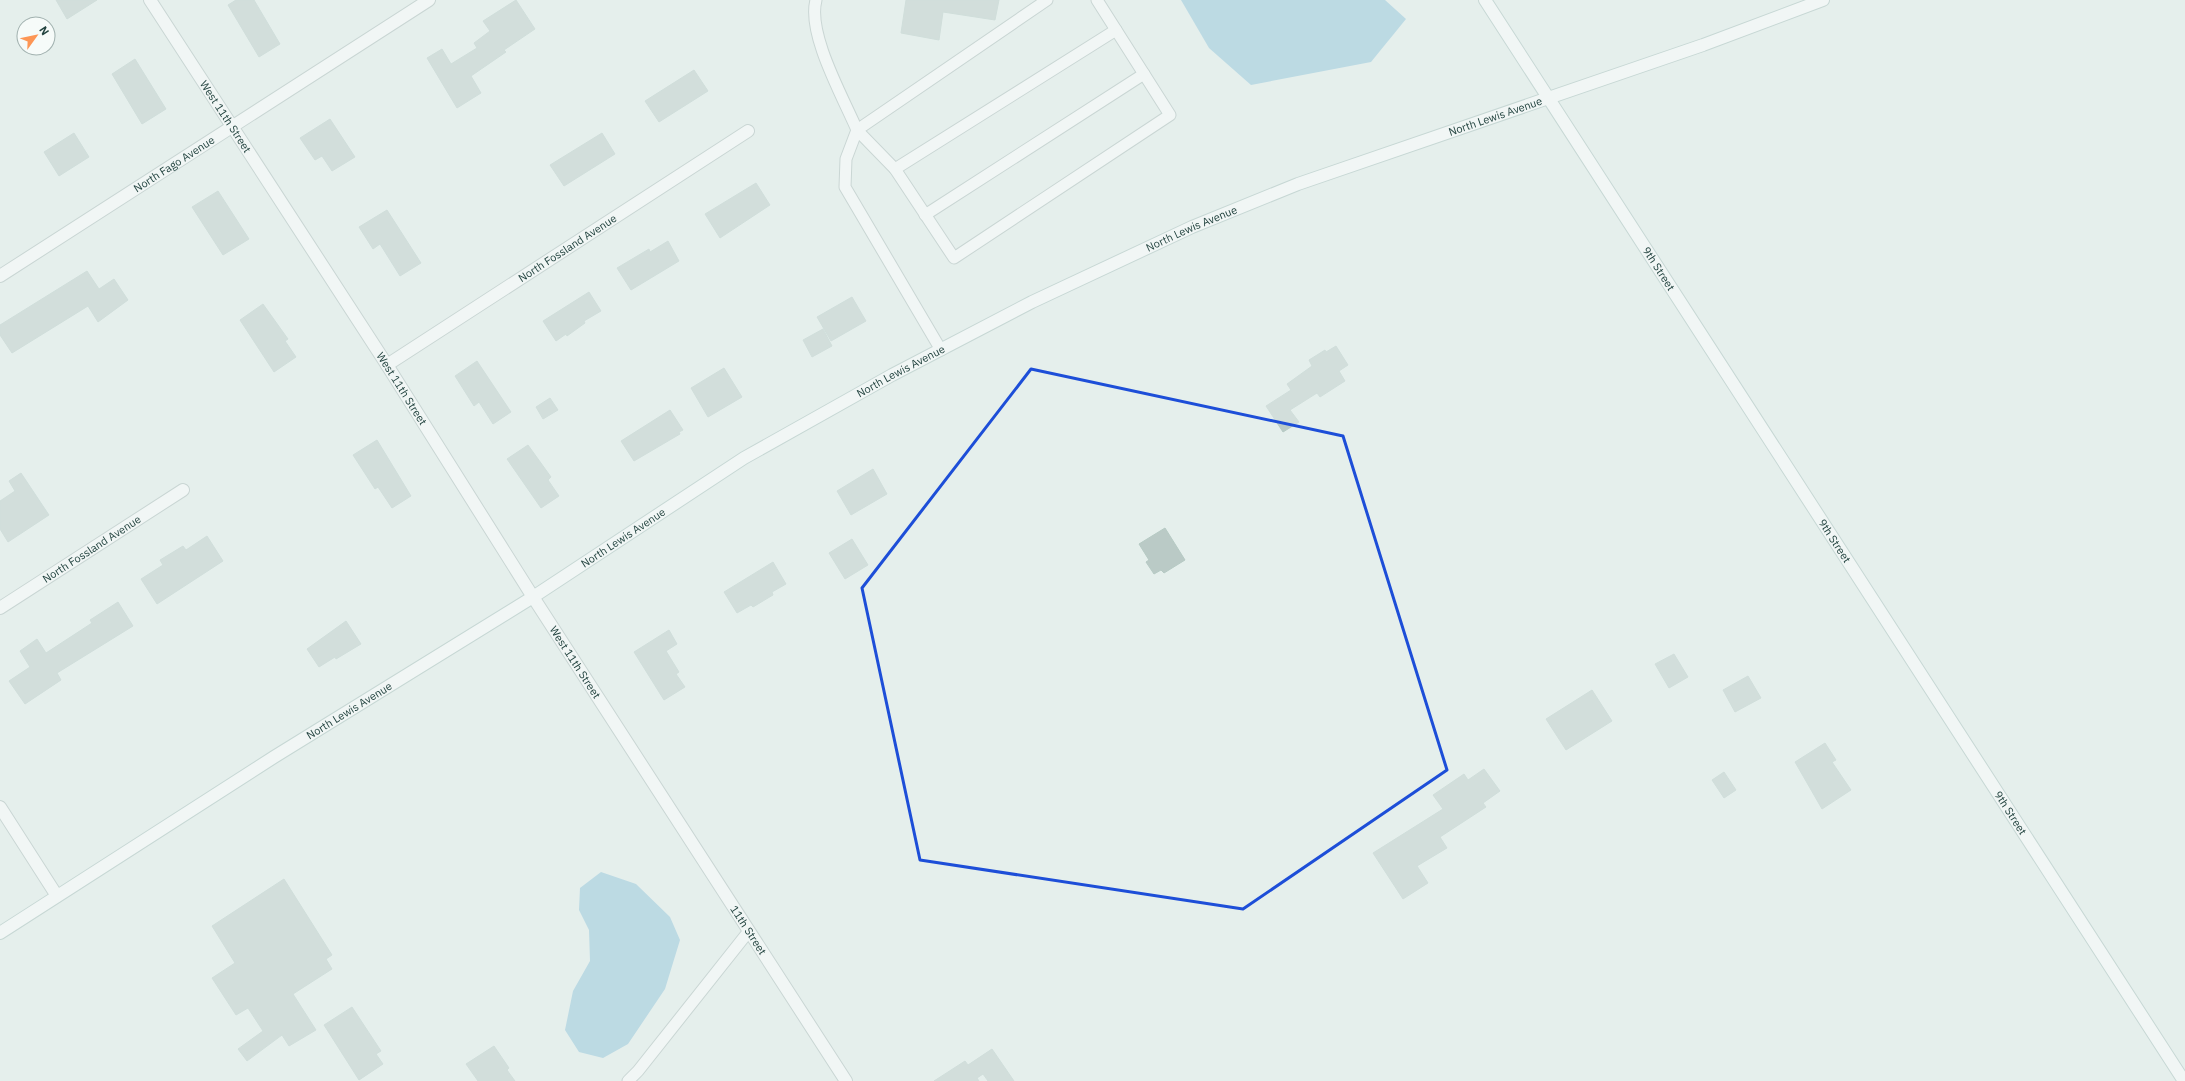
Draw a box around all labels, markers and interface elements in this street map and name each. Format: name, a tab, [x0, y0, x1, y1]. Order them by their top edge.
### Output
north arrow	[16, 16, 56, 56]
text: N	[36, 23, 52, 38]
street label: West 11th Street	[197, 78, 254, 156]
street label: North Lewis Avenue	[1447, 94, 1544, 139]
street label: North Fago Avenue	[131, 133, 217, 195]
street label: North Lewis Avenue	[1144, 202, 1239, 255]
street label: North Fossland Avenue	[516, 211, 619, 285]
street label: 9th Street	[1639, 244, 1678, 293]
street label: North Lewis Avenue	[854, 342, 947, 400]
street label: West 11th Street	[373, 349, 430, 428]
street label: North Lewis Avenue	[578, 505, 668, 570]
street label: North Fossland Avenue	[40, 512, 143, 586]
street label: 9th Street	[1815, 516, 1854, 566]
street label: West 11th Street	[547, 623, 604, 701]
street label: North Lewis Avenue	[304, 679, 395, 742]
street label: 9th Street	[1991, 788, 2030, 838]
street label: 11th Street	[727, 903, 770, 958]

